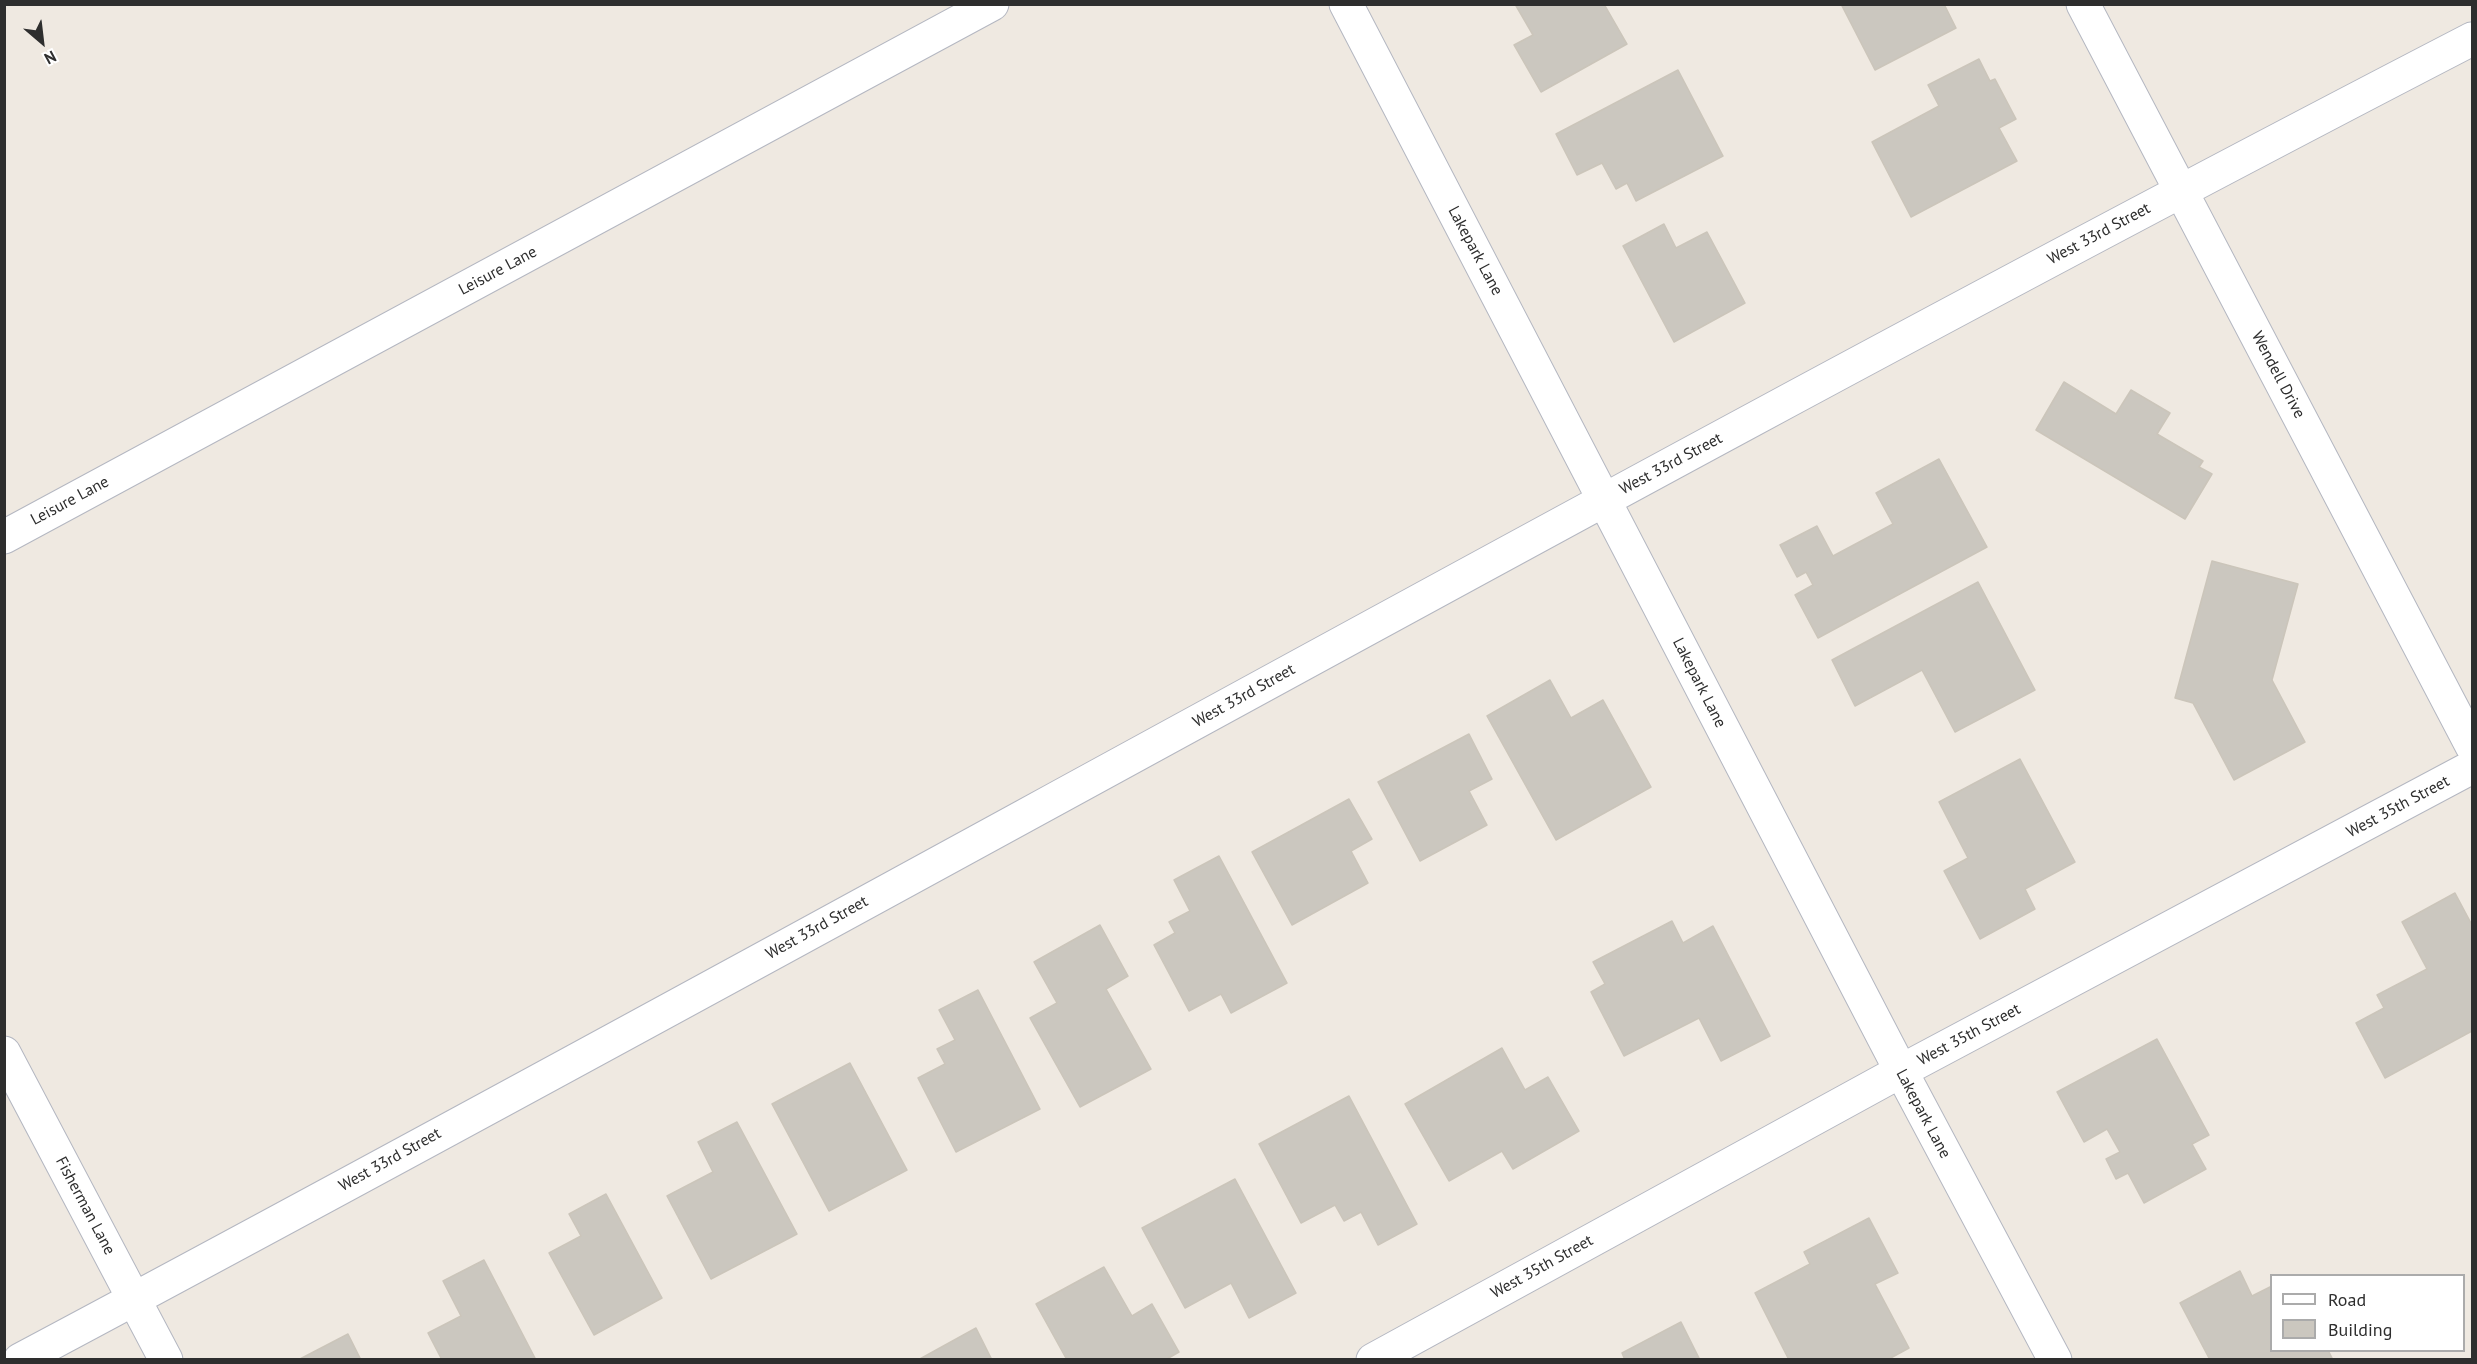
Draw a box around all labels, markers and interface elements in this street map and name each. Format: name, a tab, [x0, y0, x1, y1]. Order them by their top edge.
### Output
north arrow	[12, 12, 72, 72]
text: N	[41, 47, 60, 69]
street label: West 33rd Street	[2044, 199, 2154, 269]
street label: Lakepark Lane	[1443, 203, 1507, 299]
street label: Leisure Lane	[456, 242, 540, 300]
street label: Wendell Drive	[2247, 328, 2309, 422]
street label: West 33rd Street	[1616, 429, 1726, 499]
street label: Leisure Lane	[28, 472, 112, 530]
street label: Lakepark Lane	[1668, 635, 1730, 731]
street label: West 33rd Street	[1190, 660, 1298, 732]
street label: West 35th Street	[2343, 772, 2453, 842]
street label: West 33rd Street	[763, 892, 871, 964]
street label: West 35th Street	[1914, 1000, 2024, 1070]
street label: Lakepark Lane	[1891, 1066, 1955, 1162]
street label: West 33rd Street	[336, 1124, 444, 1196]
street label: Fisherman Lane	[51, 1154, 119, 1258]
street label: West 35th Street	[1488, 1231, 1596, 1303]
legend	[2270, 1274, 2465, 1352]
text: Road	[2328, 1288, 2366, 1311]
text: Building	[2328, 1318, 2392, 1341]

